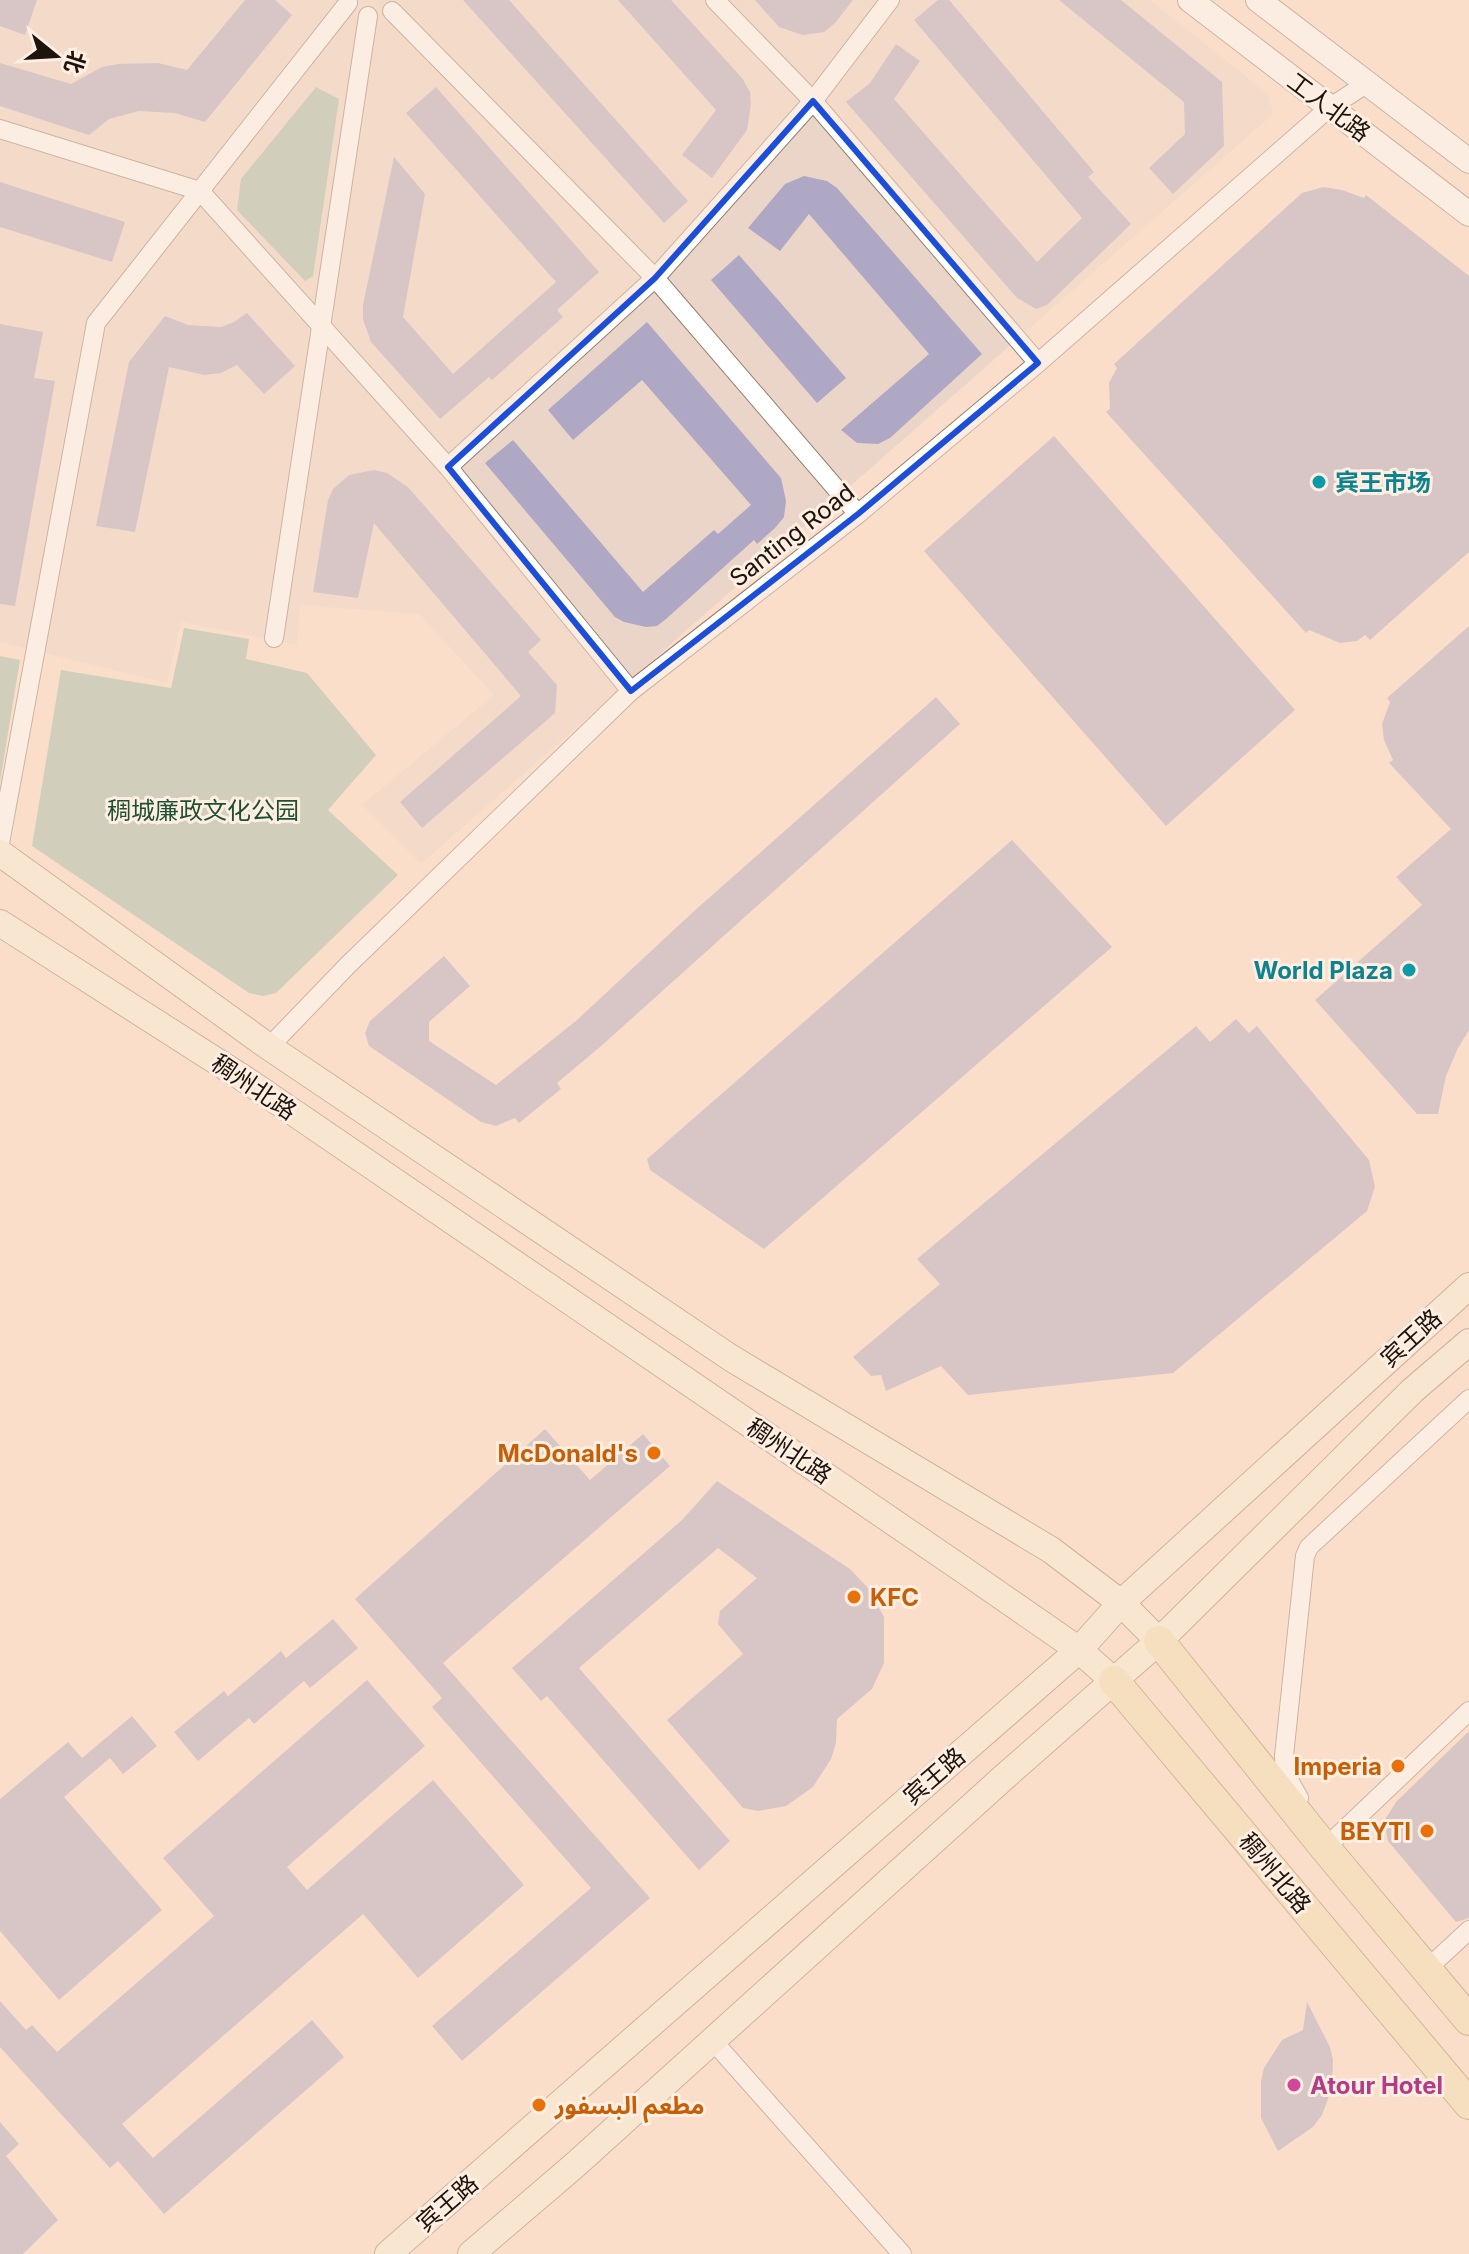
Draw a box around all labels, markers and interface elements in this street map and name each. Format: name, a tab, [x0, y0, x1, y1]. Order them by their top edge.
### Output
north arrow	[16, 16, 96, 96]
text: 北	[59, 48, 91, 77]
street label: 工人北路	[1282, 67, 1376, 147]
place label: 宾王市场	[1335, 468, 1431, 497]
marker: 宾王市场	[1310, 473, 1328, 491]
street label: Santing Road	[724, 477, 860, 593]
park label: 稠城廉政文化公园	[107, 796, 299, 825]
place label: World Plaza	[1253, 956, 1393, 985]
marker: World Plaza	[1400, 961, 1418, 979]
street label: 稠州北路	[206, 1048, 302, 1126]
street label: 宾王路	[1375, 1303, 1447, 1373]
street label: 稠州北路	[741, 1412, 837, 1490]
place label: McDonald's	[498, 1439, 638, 1468]
marker: McDonald's	[645, 1444, 663, 1462]
place label: KFC	[870, 1583, 919, 1612]
marker: KFC	[845, 1588, 863, 1606]
street label: 宾王路	[897, 1741, 971, 1811]
place label: Imperia	[1294, 1752, 1382, 1781]
marker: Imperia	[1389, 1757, 1407, 1775]
place label: BEYTI	[1340, 1817, 1411, 1846]
marker: BEYTI	[1418, 1822, 1436, 1840]
street label: 稠州北路	[1233, 1827, 1317, 1919]
place label: Atour Hotel	[1310, 2071, 1443, 2100]
marker: Atour Hotel	[1285, 2076, 1303, 2094]
place label: مطعم البسفور	[554, 2091, 705, 2123]
marker: مطعم البسفور	[530, 2096, 548, 2114]
street label: 宾王路	[410, 2168, 484, 2238]

